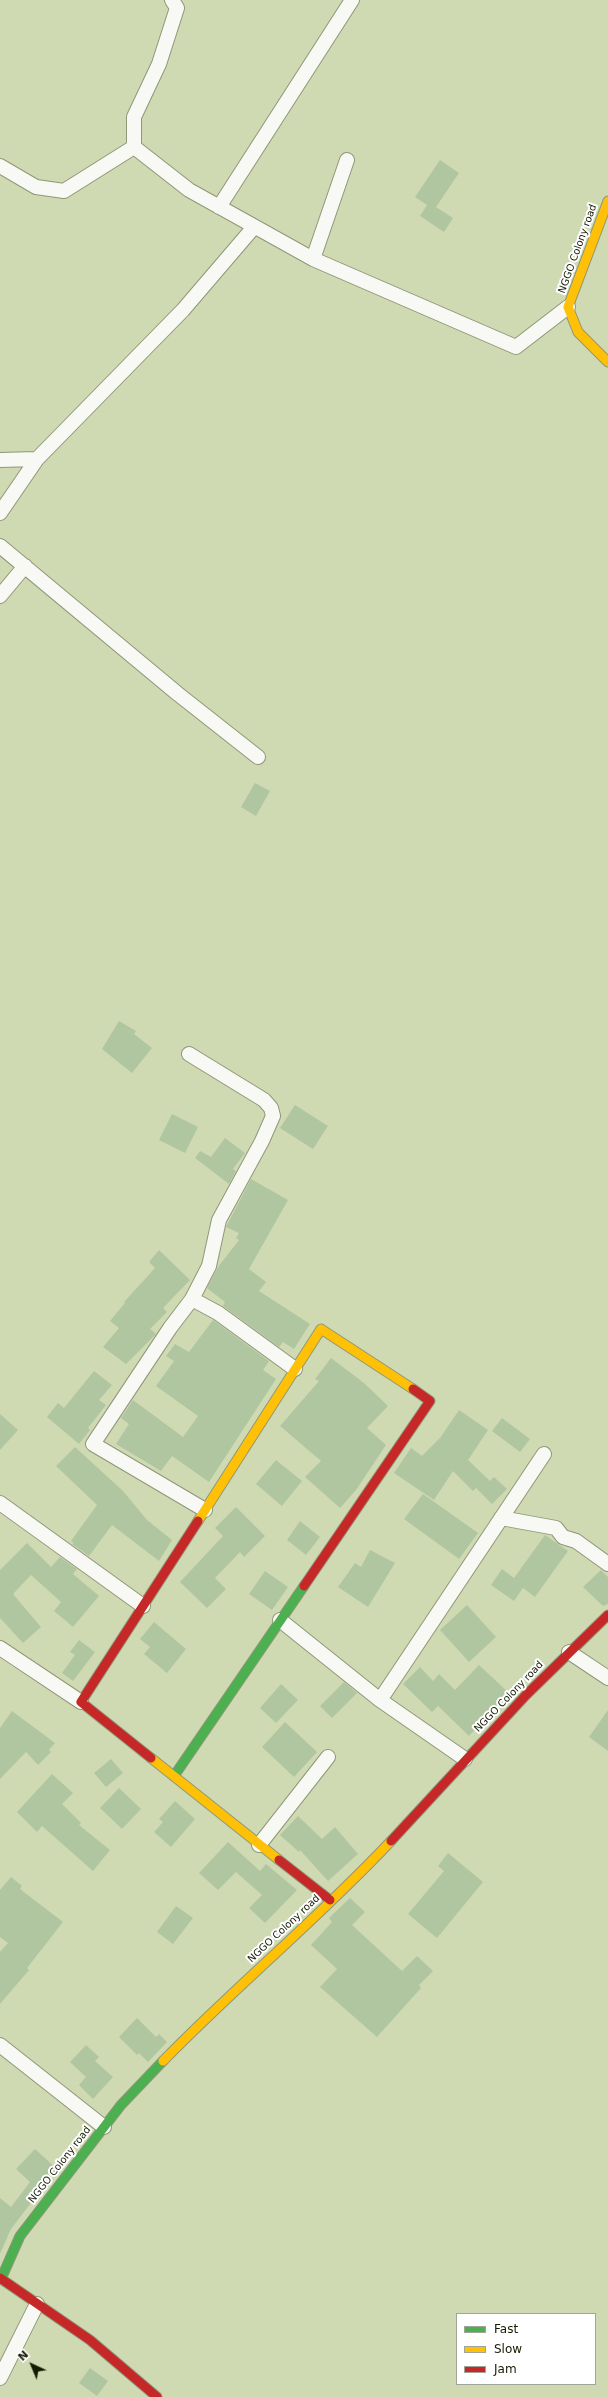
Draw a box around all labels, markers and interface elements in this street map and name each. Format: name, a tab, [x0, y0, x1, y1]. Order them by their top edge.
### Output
street label: NGGO Colony road	[556, 203, 600, 295]
street label: NGGO Colony road	[472, 1659, 546, 1735]
street label: NGGO Colony road	[246, 1893, 322, 1965]
street label: NGGO Colony road	[26, 2124, 94, 2206]
legend	[456, 2313, 596, 2385]
text: Fast	[494, 2322, 518, 2336]
text: Slow	[494, 2342, 522, 2356]
north arrow	[12, 2345, 52, 2385]
text: N	[15, 2348, 31, 2364]
text: Jam	[494, 2362, 517, 2376]

